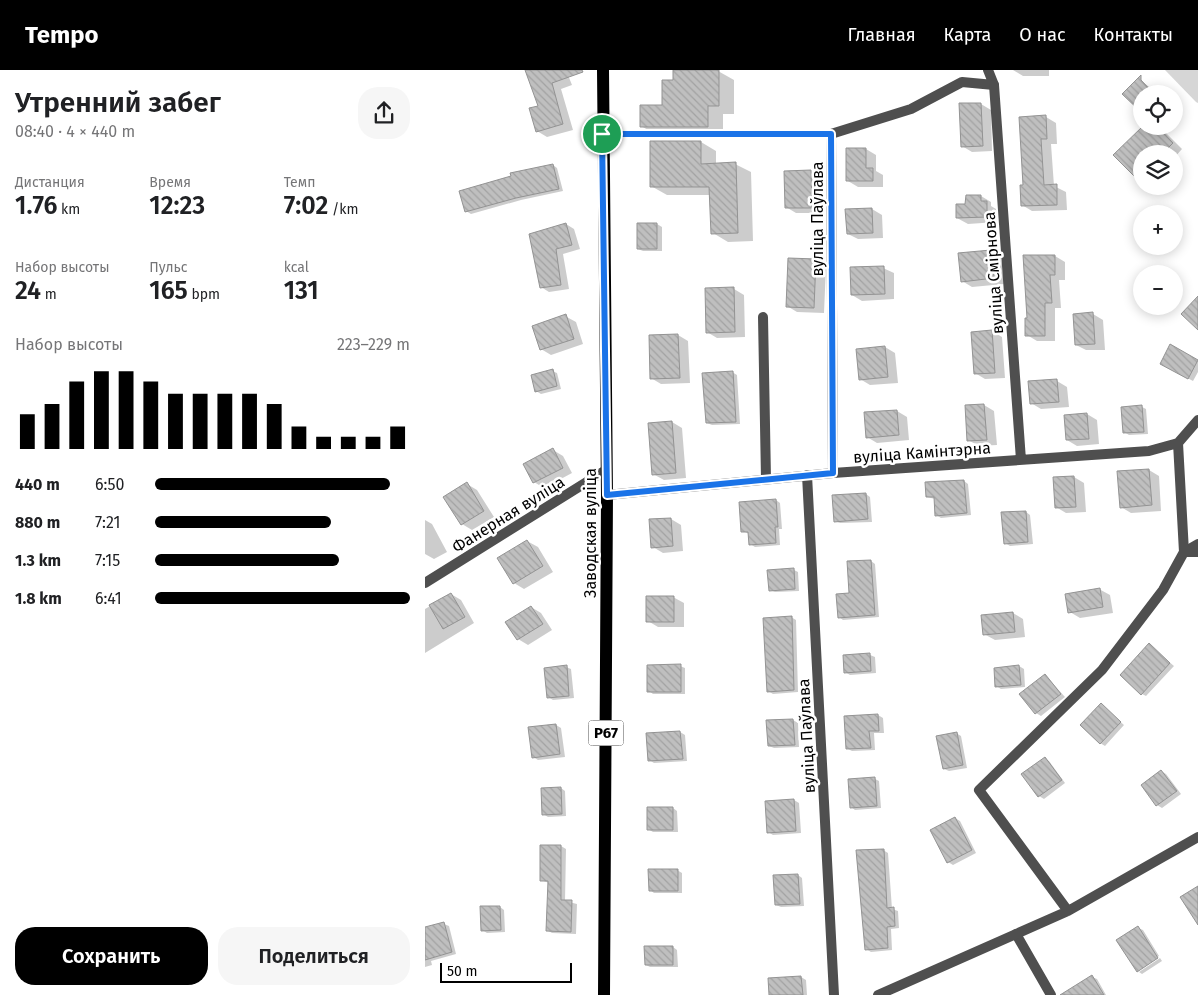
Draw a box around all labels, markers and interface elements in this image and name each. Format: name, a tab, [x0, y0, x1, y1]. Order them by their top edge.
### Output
text: Tempo	[25, 21, 99, 49]
text: Главная	[848, 24, 916, 46]
text: Карта	[944, 24, 991, 46]
text: О нас	[1019, 24, 1066, 46]
text: Контакты	[1094, 24, 1173, 46]
map controls	[1133, 85, 1183, 315]
button: locate	[1133, 85, 1183, 135]
text: Утренний забег	[15, 86, 221, 119]
button: share	[358, 87, 410, 139]
pin	[581, 113, 623, 155]
icon: arrive	[588, 120, 616, 148]
text: 08:40 · 4 × 440 m	[15, 122, 135, 141]
button: layers	[1133, 145, 1183, 195]
street label: вуліца Паўлава	[808, 162, 827, 276]
text: Дистанция	[15, 174, 85, 191]
text: Время	[149, 174, 191, 191]
text: Темп	[284, 174, 315, 191]
text: 1.76	[15, 191, 57, 221]
text: 12:23	[149, 191, 205, 221]
text: 7:02	[284, 191, 328, 221]
text: km	[57, 201, 80, 218]
text: /km	[328, 201, 358, 218]
button: +	[1133, 205, 1183, 255]
street label: вуліца Смірнова	[980, 211, 1007, 335]
text: Набор высоты	[15, 259, 109, 276]
text: Пульс	[149, 259, 188, 276]
text: kcal	[284, 259, 309, 276]
button: −	[1133, 265, 1183, 315]
text: 24	[15, 276, 41, 306]
text: 165	[149, 276, 188, 306]
text: 131	[284, 276, 319, 306]
text: m	[41, 286, 57, 303]
text: bpm	[188, 286, 220, 303]
text: Набор высоты	[15, 335, 123, 354]
text: 223–229 m	[337, 335, 410, 354]
street label: вуліца Камінтэрна	[853, 438, 991, 467]
street label: Заводская вуліца	[581, 468, 600, 598]
street label: Фанерная вуліца	[449, 472, 568, 557]
text: 440 m	[15, 475, 60, 494]
text: 6:50	[95, 475, 124, 494]
text: 880 m	[15, 513, 60, 532]
text: 7:21	[95, 513, 120, 532]
text: 1.3 km	[15, 551, 61, 570]
text: 7:15	[95, 551, 120, 570]
text: 1.8 km	[15, 589, 62, 608]
text: 6:41	[95, 589, 122, 608]
street label: вуліца Паўлава	[794, 678, 819, 794]
road number: Р67	[589, 720, 623, 746]
button: Сохранить	[15, 927, 208, 985]
button: Поделиться	[218, 927, 410, 985]
scale bar	[440, 960, 573, 983]
text: 50 m	[447, 963, 478, 980]

